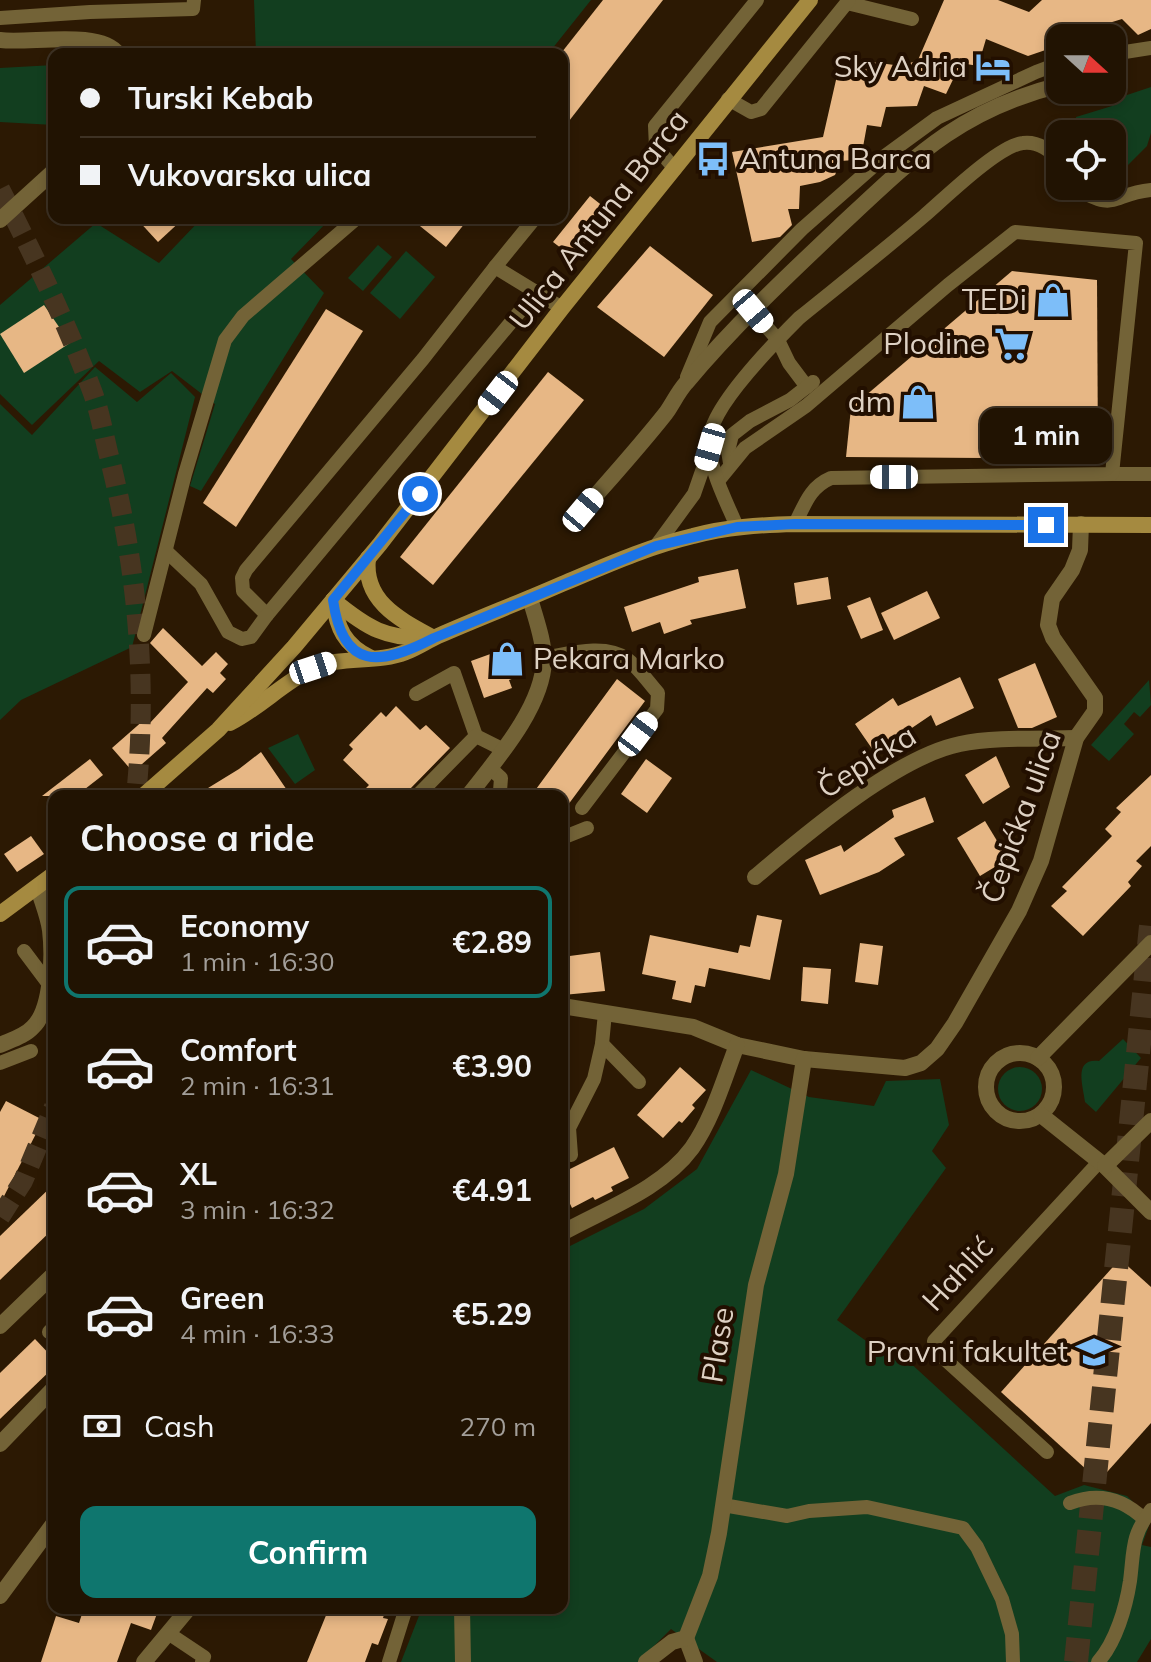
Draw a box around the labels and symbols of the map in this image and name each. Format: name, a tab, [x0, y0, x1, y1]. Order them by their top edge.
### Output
north arrow	[1046, 24, 1126, 104]
place label: Sky Adria	[834, 47, 967, 85]
hotel icon: Sky Adria	[974, 48, 1012, 86]
street label: Ulica Antuna Barca	[500, 102, 696, 337]
place label: Antuna Barca	[739, 139, 932, 177]
bus stop icon: Antuna Barca	[694, 140, 732, 178]
place label: TEDi	[962, 280, 1027, 318]
shop icon: TEDi	[1034, 281, 1072, 319]
car	[728, 285, 778, 337]
place label: Plodine	[883, 324, 986, 362]
supermarket icon: Plodine	[993, 325, 1031, 363]
car	[474, 367, 522, 419]
place label: dm	[848, 382, 892, 420]
shop icon: dm	[899, 383, 937, 421]
callout: 1 min	[980, 409, 1112, 465]
car	[692, 421, 728, 473]
car	[870, 465, 918, 489]
route start	[402, 476, 438, 512]
car	[558, 484, 608, 536]
route end	[1028, 507, 1064, 543]
place label: Pekara Marko	[533, 639, 725, 677]
shop icon: Pekara Marko	[488, 640, 526, 678]
car	[286, 649, 340, 687]
car	[614, 708, 662, 760]
street label: Čepićka	[810, 716, 923, 806]
street label: Čepićka ulica	[971, 725, 1069, 908]
street label: Hahlić	[913, 1228, 1001, 1318]
street label: Plase	[692, 1304, 742, 1385]
place label: Pravni fakultet	[867, 1332, 1068, 1370]
school or university icon: Pravni fakultet	[1075, 1333, 1113, 1371]

